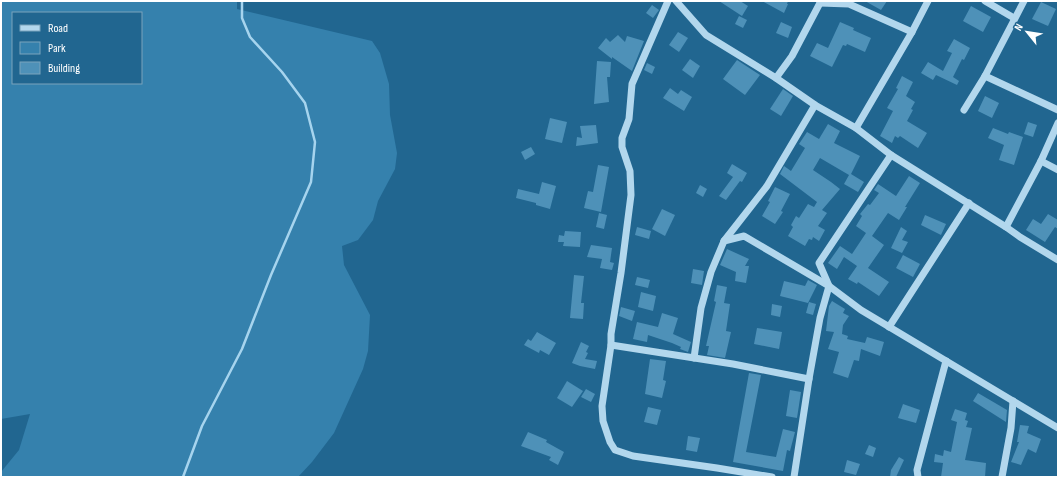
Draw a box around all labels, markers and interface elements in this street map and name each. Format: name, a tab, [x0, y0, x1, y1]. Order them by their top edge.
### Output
legend	[12, 12, 142, 84]
north arrow	[1007, 12, 1047, 52]
text: Road	[48, 21, 68, 36]
text: N	[1012, 21, 1026, 33]
text: Park	[48, 41, 66, 56]
text: Building	[48, 61, 80, 76]

